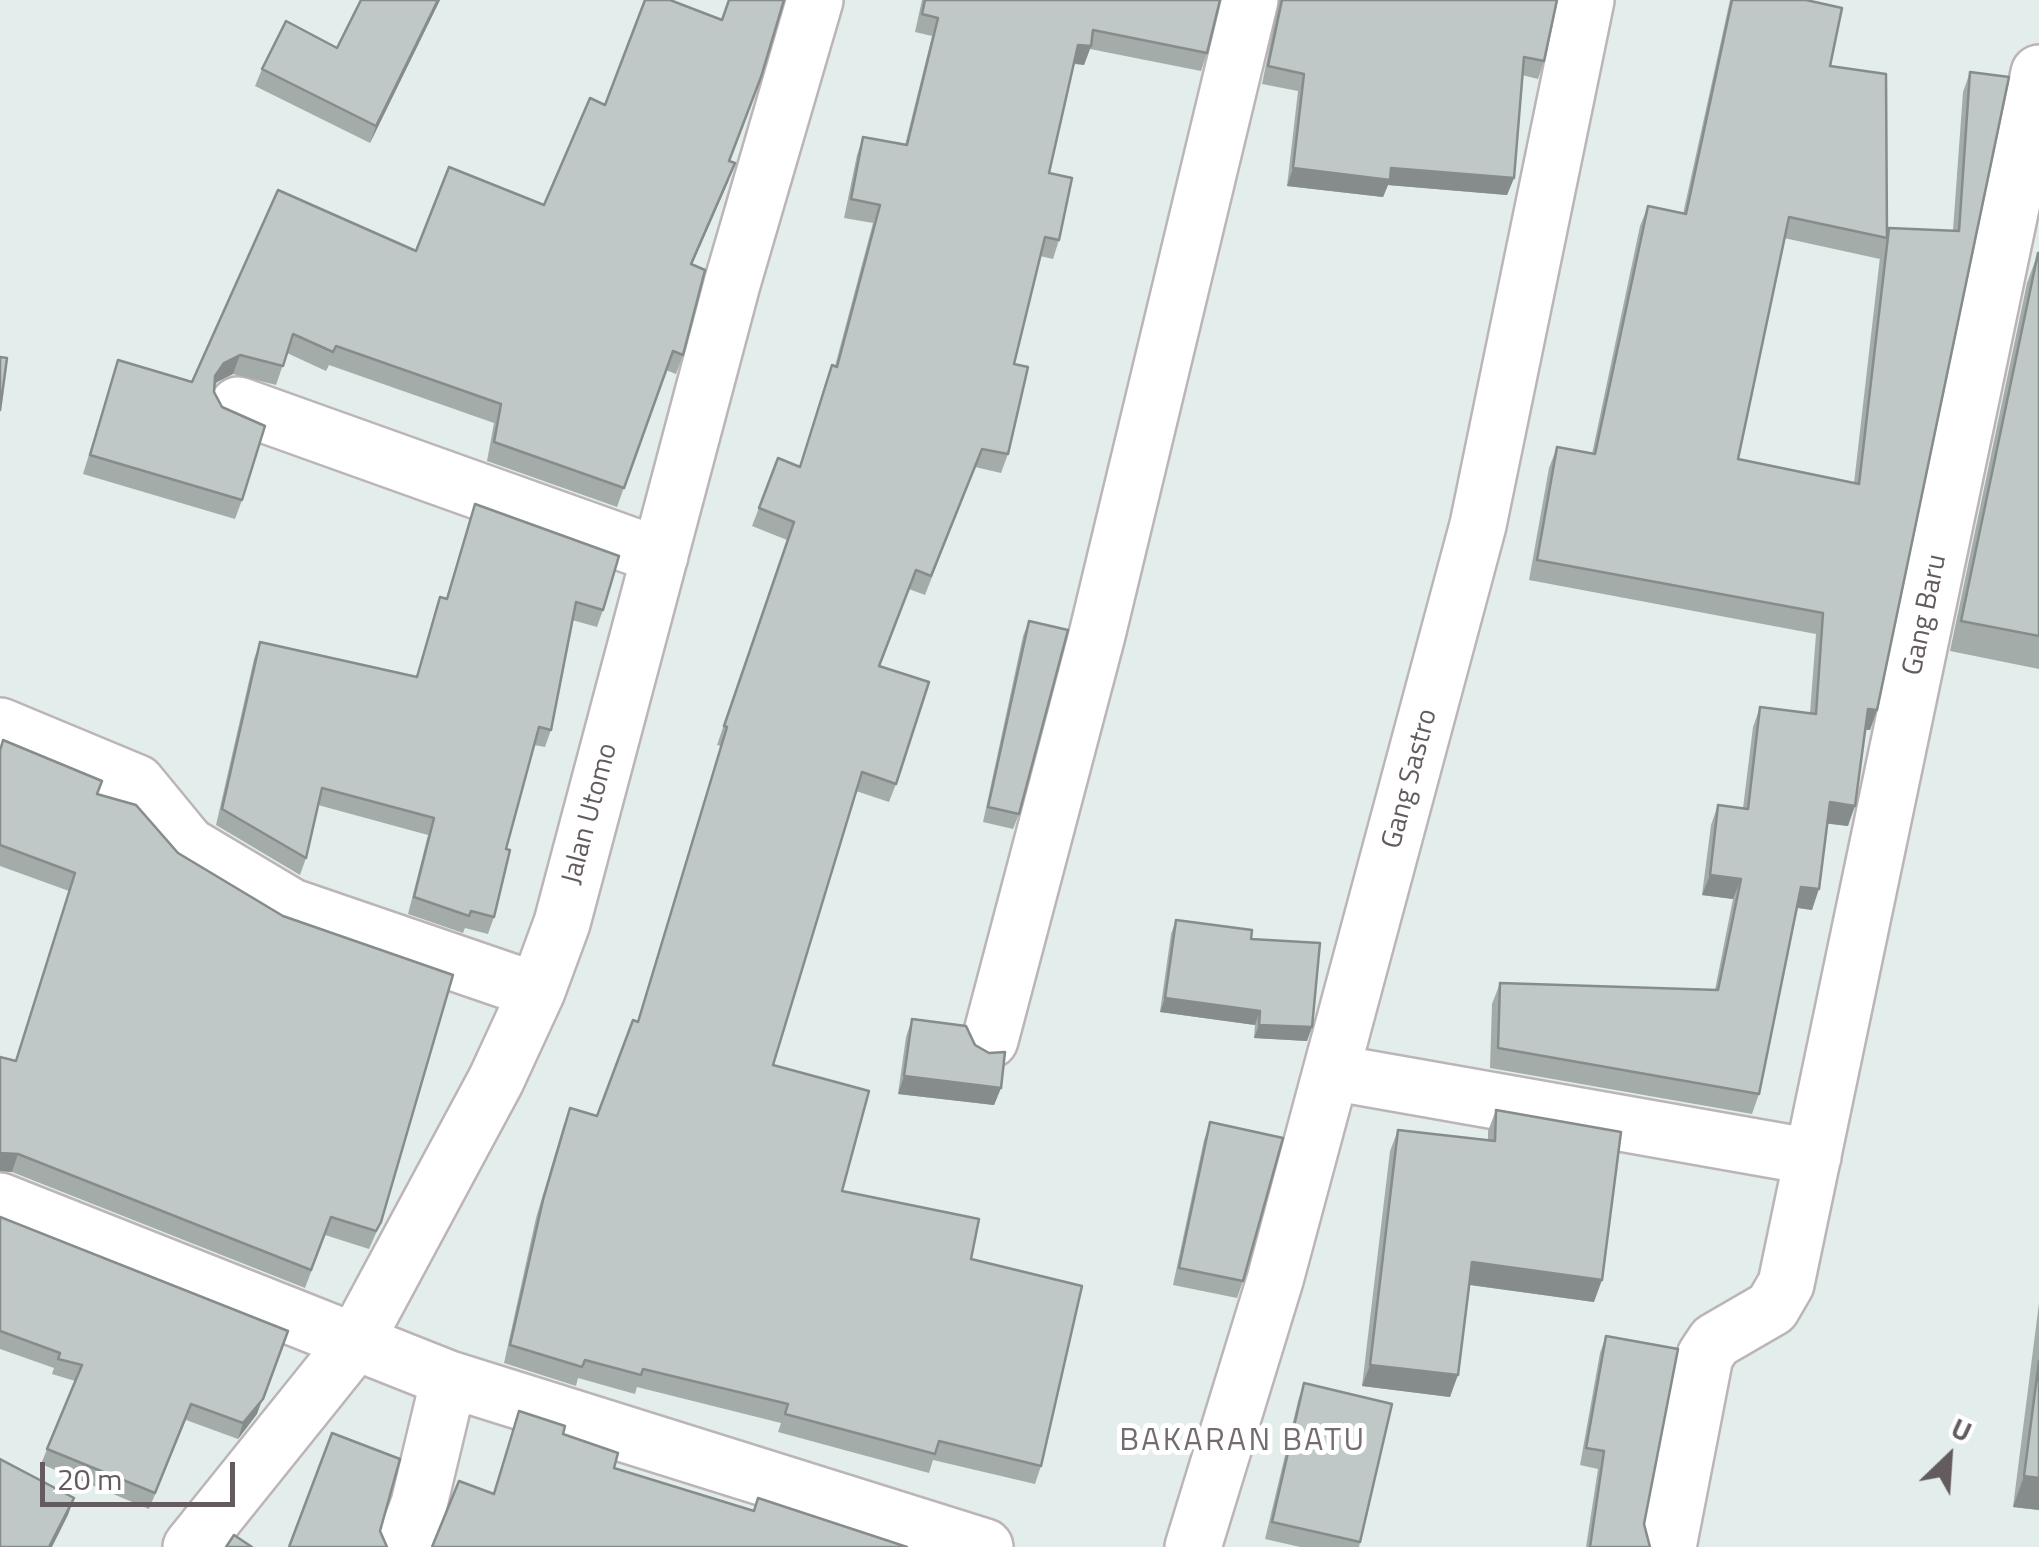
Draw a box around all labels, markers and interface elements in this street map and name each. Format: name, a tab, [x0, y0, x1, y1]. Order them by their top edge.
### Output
street label: Gang Baru	[1897, 551, 1955, 679]
street label: Gang Sastro	[1376, 706, 1446, 852]
street label: Jalan Utomo	[556, 740, 626, 888]
text: U	[1945, 1406, 1979, 1453]
north arrow	[1899, 1407, 1999, 1507]
district label: BAKARAN BATU	[1119, 1423, 1367, 1461]
scale bar	[45, 1442, 240, 1504]
text: 20 m	[57, 1456, 122, 1502]

